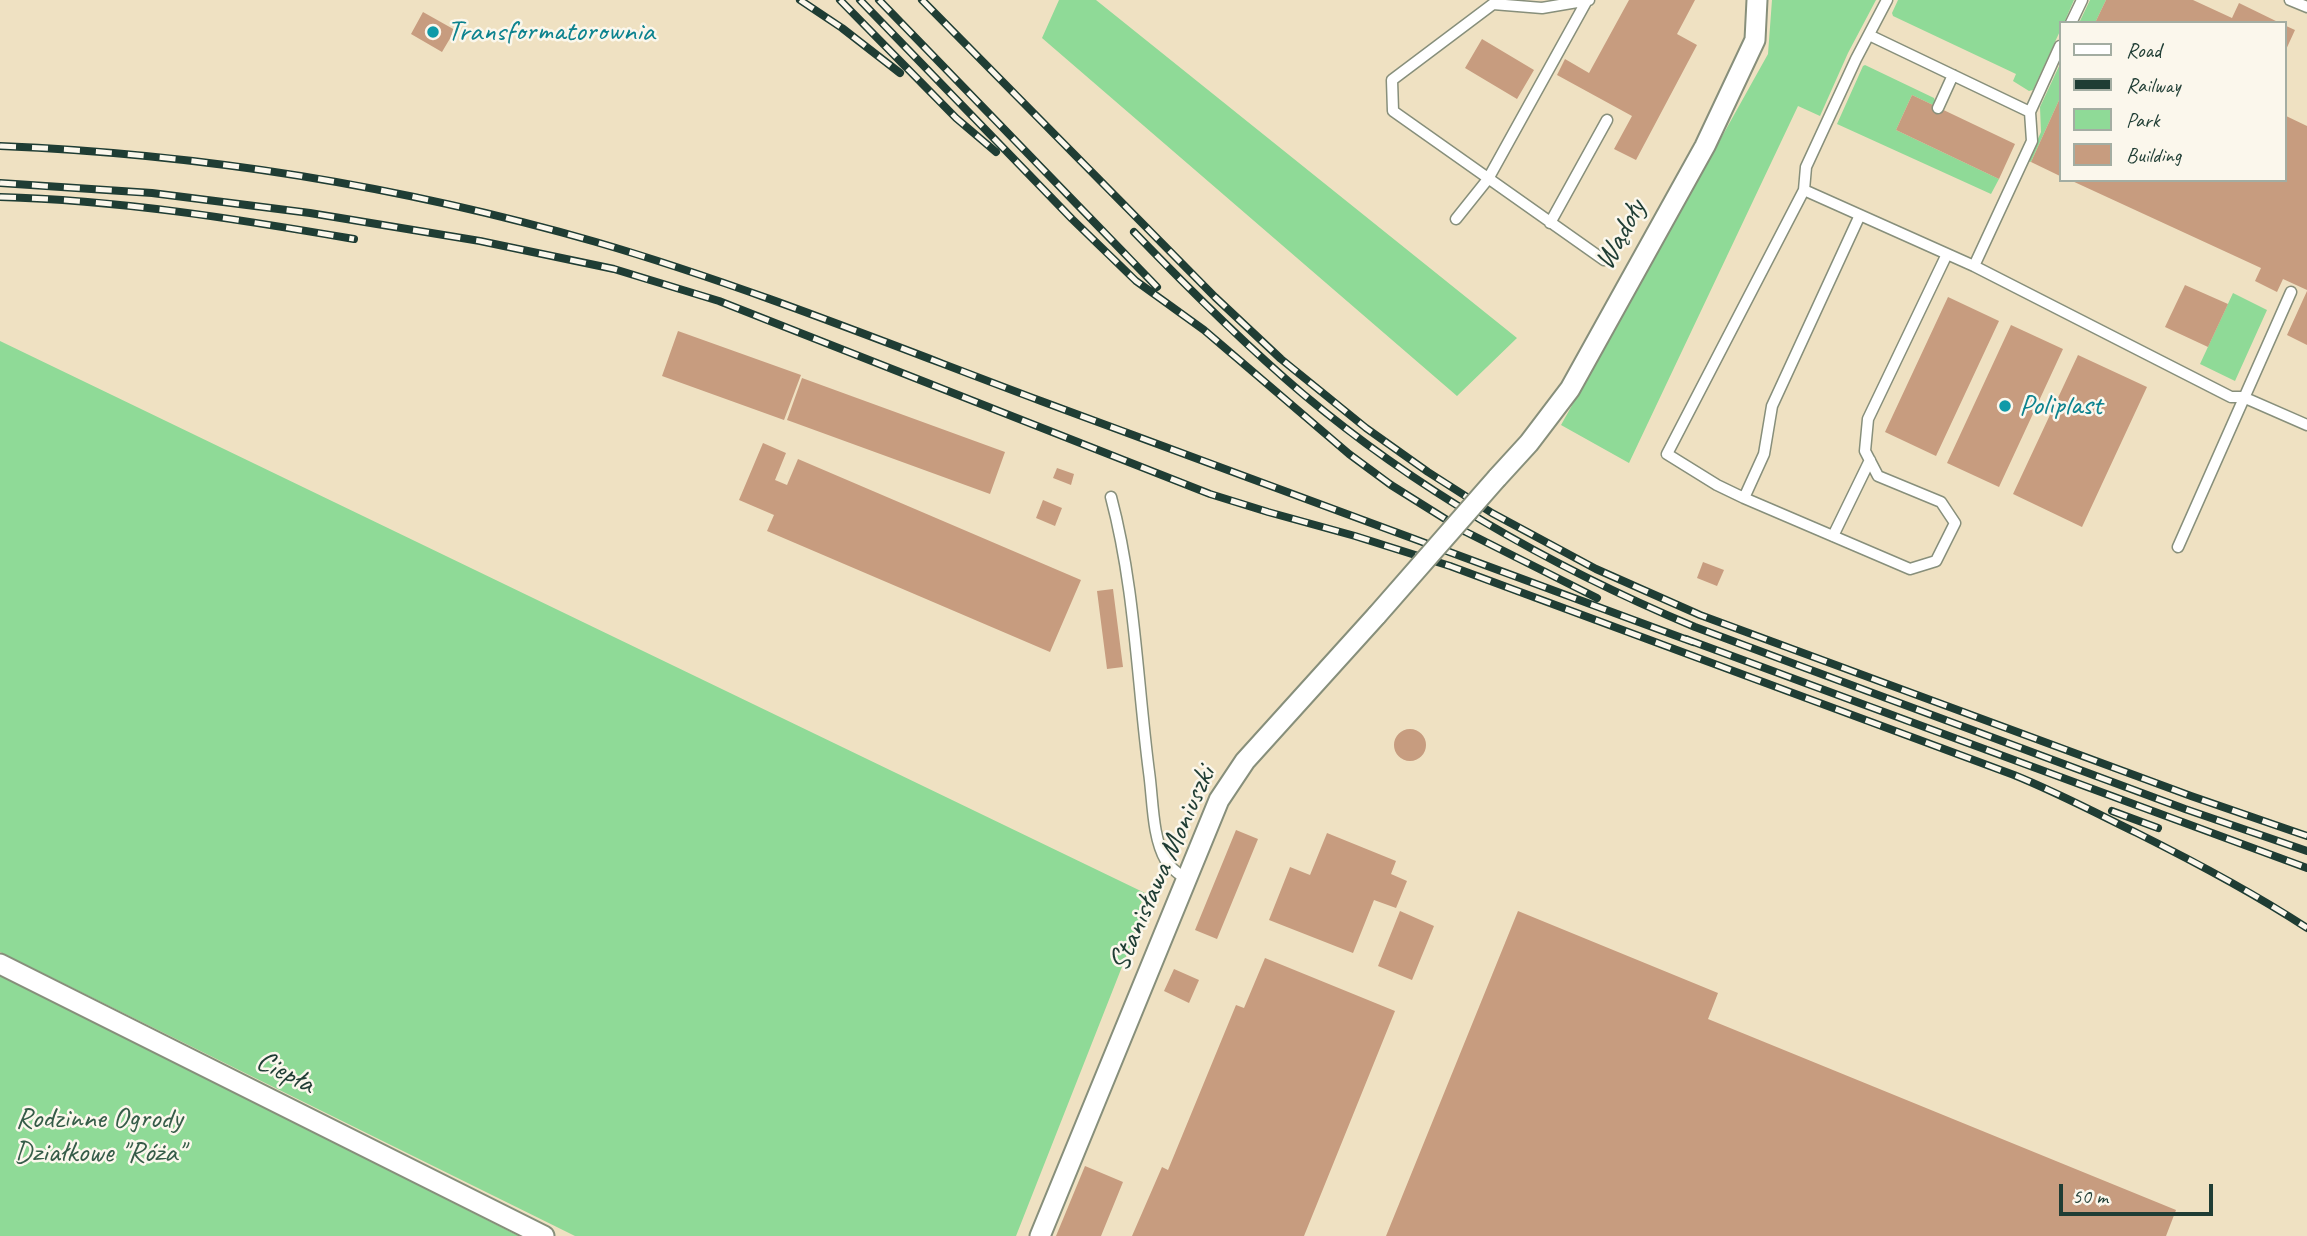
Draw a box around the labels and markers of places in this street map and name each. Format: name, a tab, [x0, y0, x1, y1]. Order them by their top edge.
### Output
place label: Transformatorownia	[447, 14, 655, 50]
marker: Transformatorownia	[425, 24, 441, 40]
place label: Poliplast	[2019, 388, 2102, 424]
marker: Poliplast	[1997, 398, 2013, 414]

